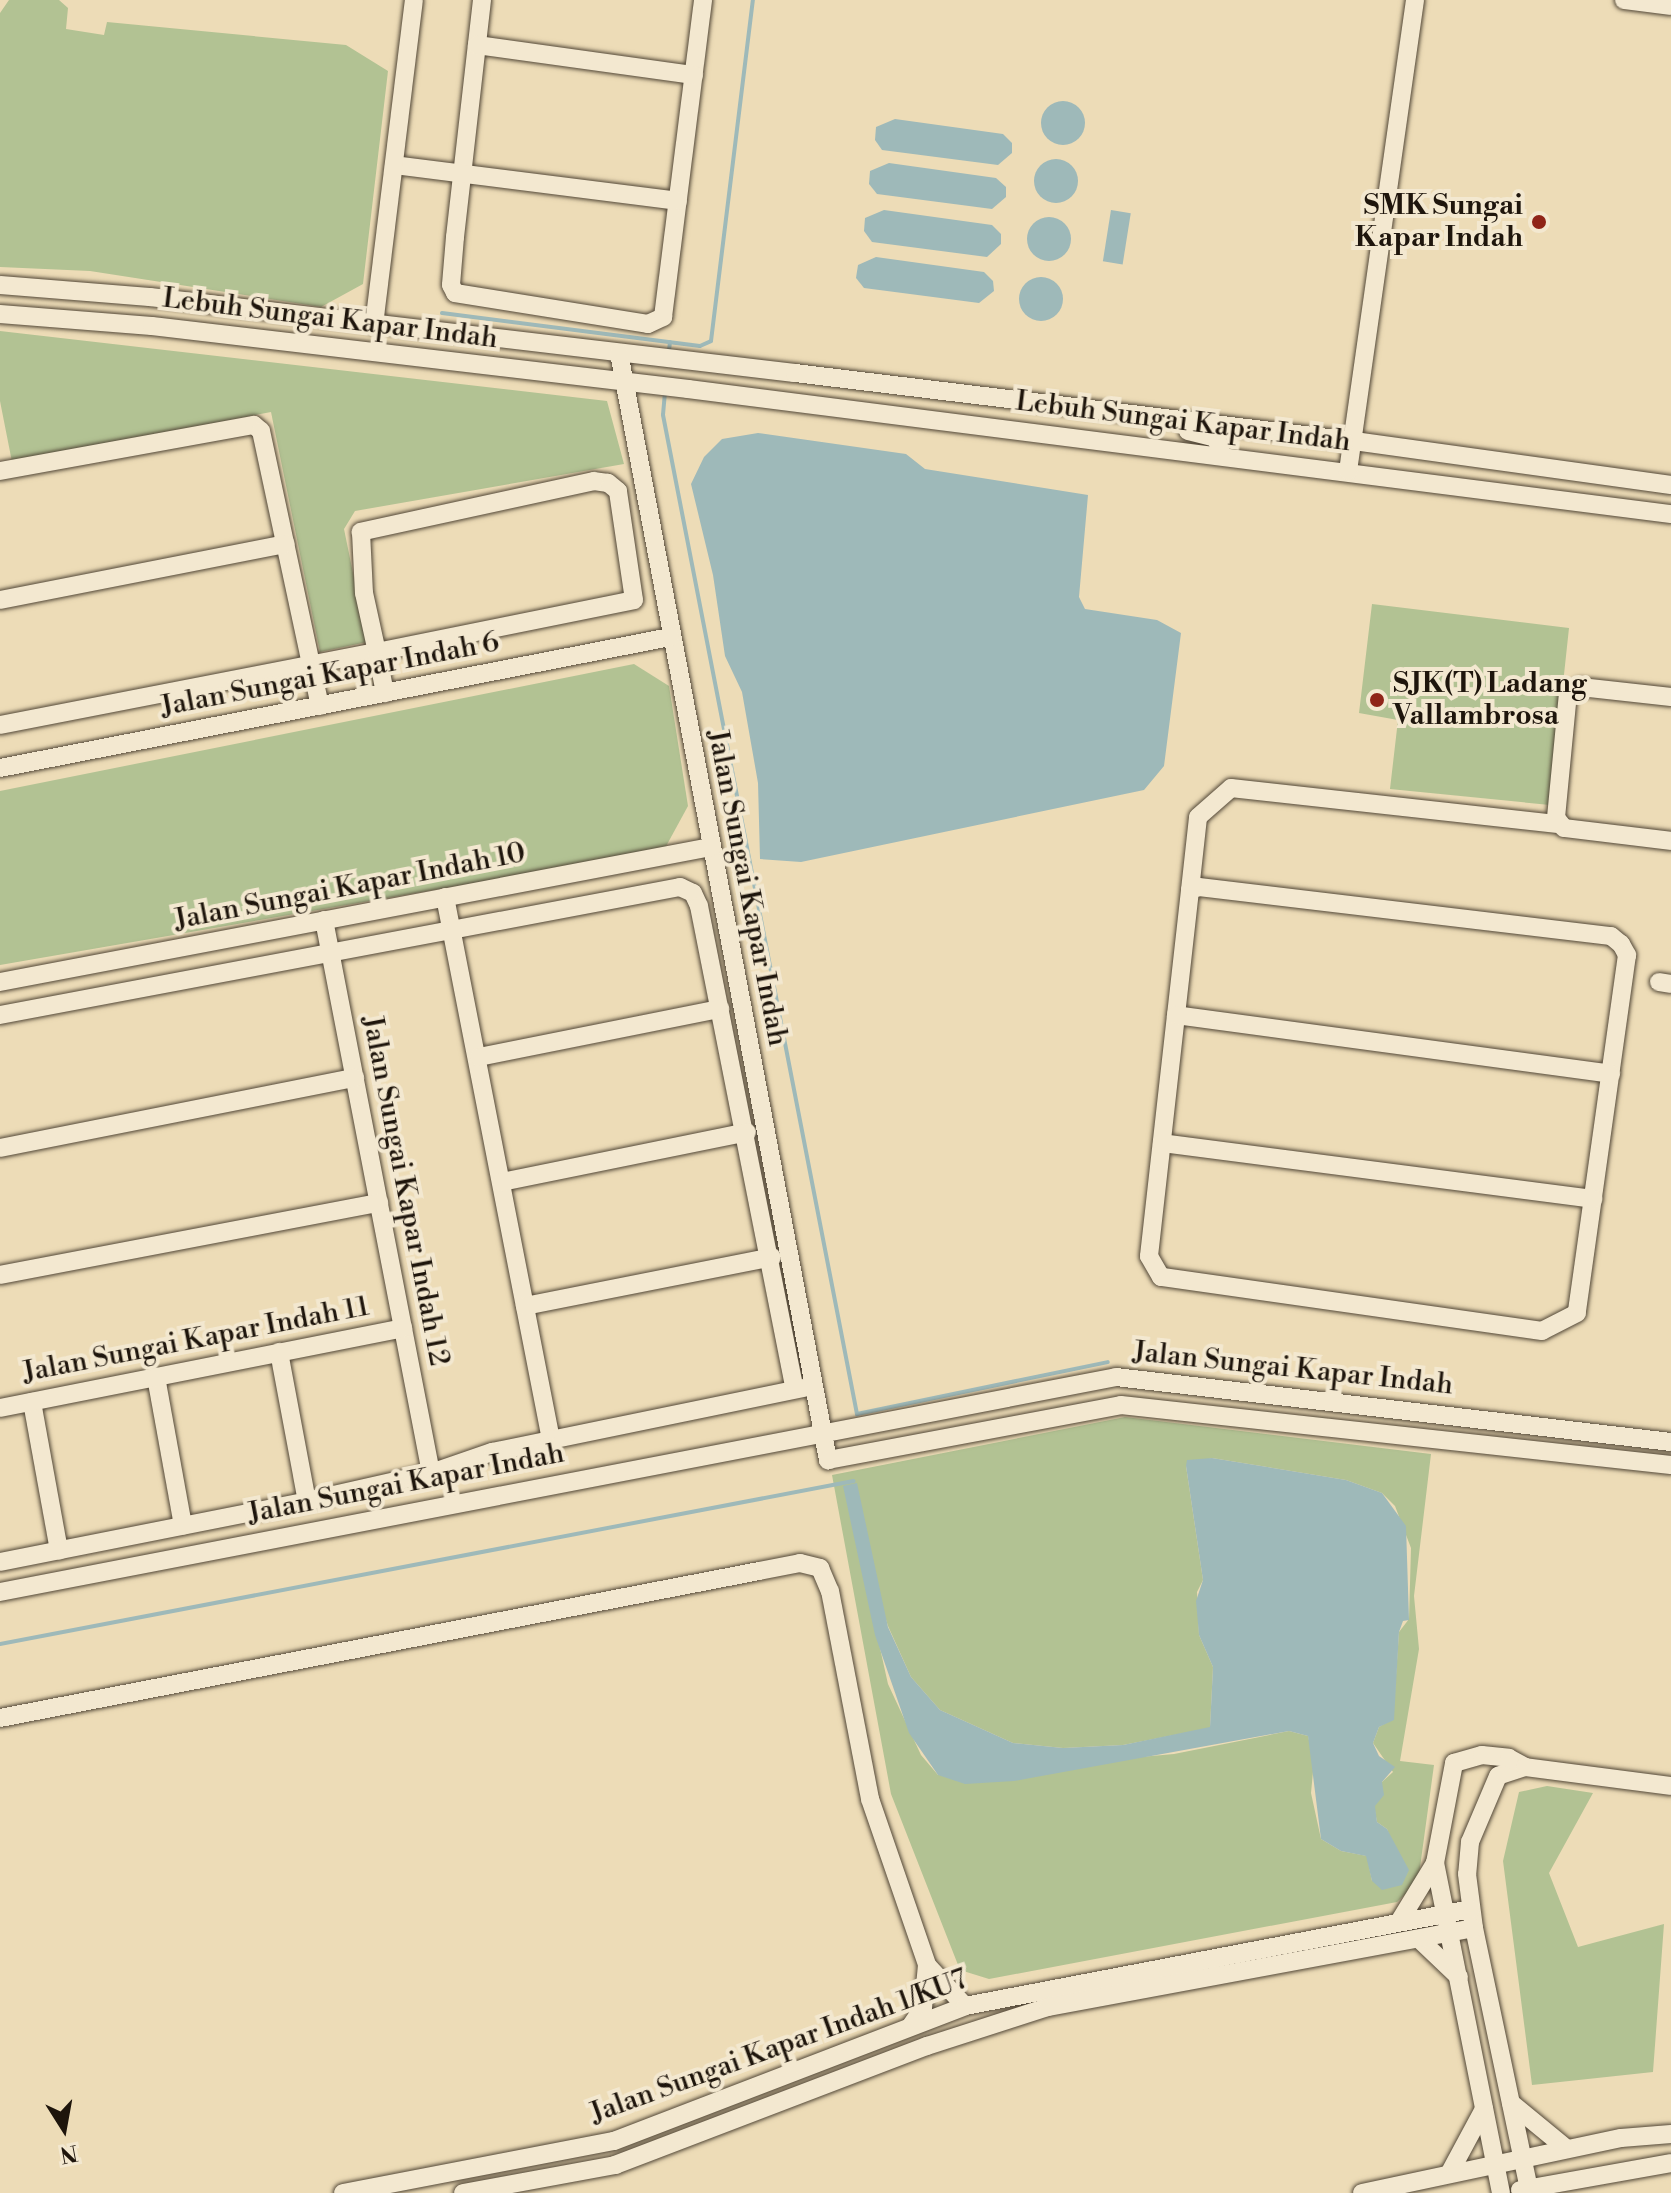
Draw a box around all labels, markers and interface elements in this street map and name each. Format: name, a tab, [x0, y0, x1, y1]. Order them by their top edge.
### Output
place label: SMK Sungai Kapar Indah	[1355, 189, 1523, 255]
marker: SMK Sungai Kapar Indah	[1530, 213, 1548, 231]
street label: Lebuh Sungai Kapar Indah	[160, 282, 500, 356]
street label: Lebuh Sungai Kapar Indah	[1013, 385, 1353, 459]
street label: Jalan Sungai Kapar Indah 6	[158, 626, 502, 724]
place label: SJK(T) Ladang Vallambrosa	[1393, 667, 1587, 733]
marker: SJK(T) Ladang Vallambrosa	[1368, 691, 1386, 709]
street label: Jalan Sungai Kapar Indah	[700, 727, 794, 1049]
street label: Jalan Sungai Kapar Indah 10	[172, 836, 528, 938]
street label: Jalan Sungai Kapar Indah 12	[355, 1013, 455, 1369]
street label: Jalan Sungai Kapar Indah 11	[20, 1290, 372, 1390]
street label: Jalan Sungai Kapar Indah	[1131, 1335, 1455, 1403]
street label: Jalan Sungai Kapar Indah	[245, 1437, 567, 1531]
street label: Jalan Sungai Kapar Indah 1/KU7	[586, 1963, 972, 2131]
north arrow	[24, 2089, 104, 2169]
text: N	[58, 2138, 80, 2168]

